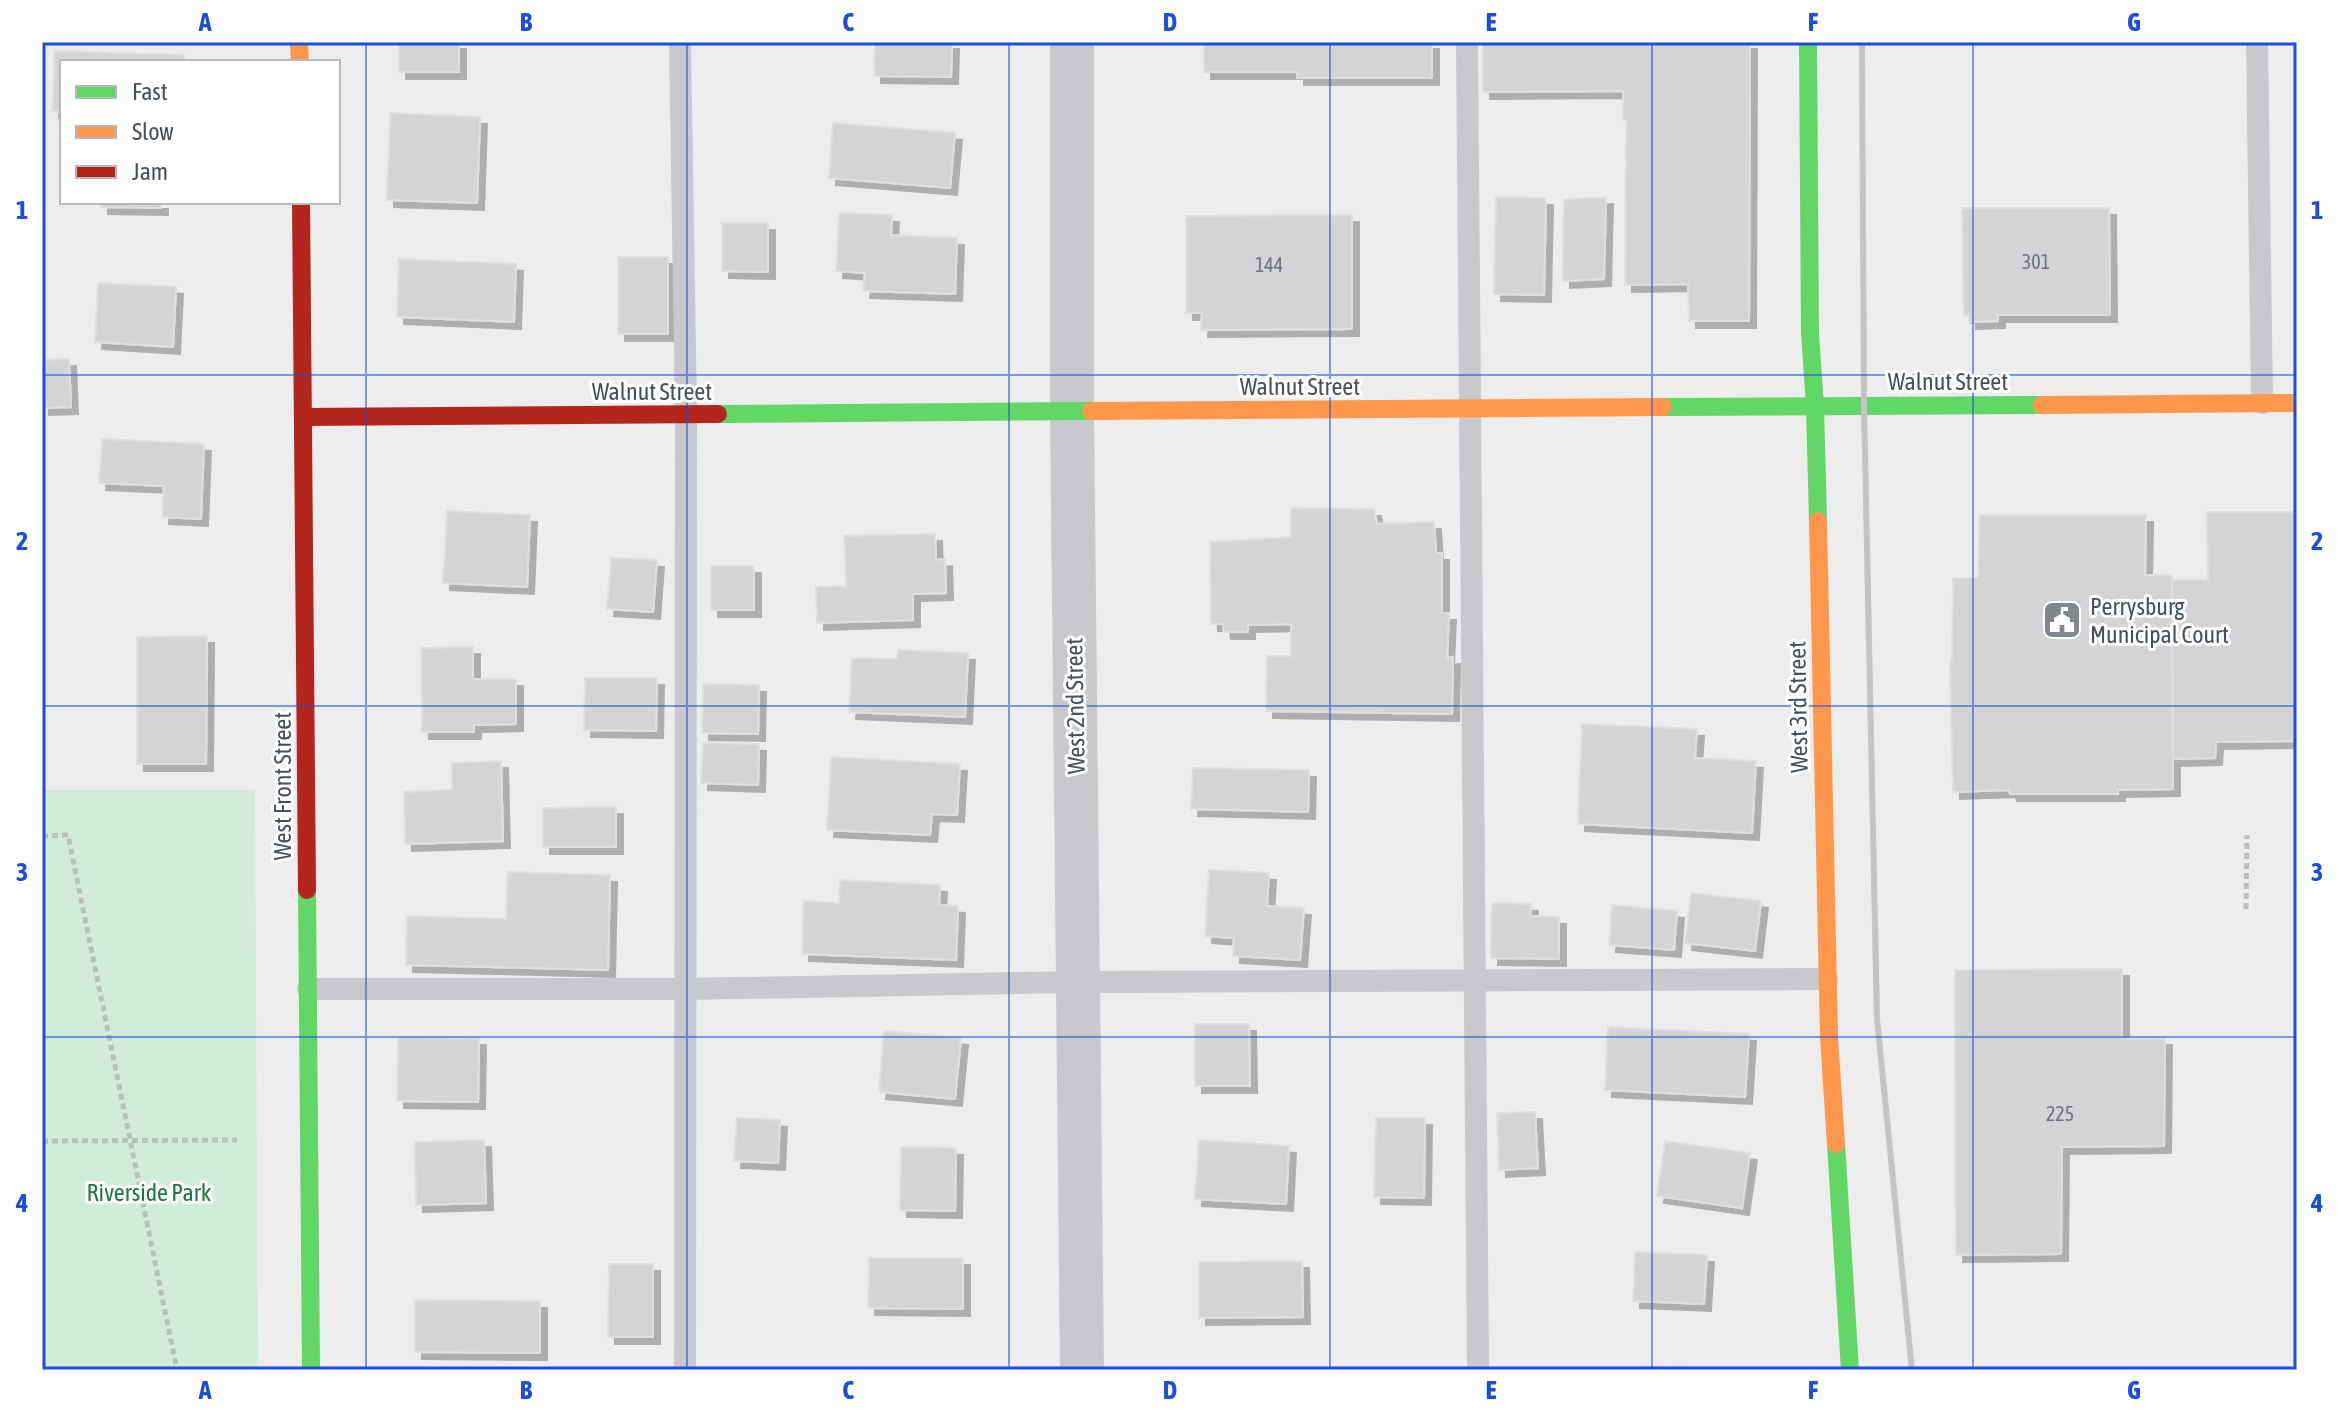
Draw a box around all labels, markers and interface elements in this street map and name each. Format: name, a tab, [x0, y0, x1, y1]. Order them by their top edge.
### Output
text: A	[198, 7, 212, 37]
text: B	[520, 7, 533, 37]
text: C	[842, 7, 854, 37]
text: D	[1163, 7, 1177, 37]
text: E	[1485, 7, 1497, 37]
text: F	[1808, 7, 1819, 37]
text: G	[2127, 7, 2141, 37]
legend	[60, 60, 340, 204]
text: Fast	[132, 78, 168, 105]
text: Slow	[132, 118, 174, 145]
text: Jam	[132, 158, 168, 185]
text: 1	[16, 195, 28, 225]
text: 1	[2311, 195, 2323, 225]
house number: 301	[2022, 250, 2050, 273]
house number: 144	[1255, 253, 1283, 276]
street label: Walnut Street	[1888, 368, 2008, 395]
street label: Walnut Street	[1240, 373, 1360, 400]
street label: Walnut Street	[592, 378, 712, 405]
text: 2	[16, 526, 28, 556]
text: 2	[2311, 526, 2323, 556]
place label: Perrysburg Municipal Court	[2090, 593, 2229, 648]
public building icon: Perrysburg Municipal Court	[2041, 599, 2083, 641]
street label: West 2nd Street	[1060, 637, 1090, 774]
street label: West 3rd Street	[1783, 641, 1813, 773]
street label: West Front Street	[269, 712, 296, 860]
text: 3	[16, 857, 28, 887]
text: 3	[2311, 857, 2323, 887]
house number: 225	[2046, 1102, 2074, 1125]
park label: Riverside Park	[87, 1179, 212, 1206]
text: 4	[15, 1188, 28, 1218]
text: 4	[2310, 1188, 2323, 1218]
text: A	[198, 1375, 212, 1405]
text: B	[520, 1375, 533, 1405]
text: C	[842, 1375, 854, 1405]
text: D	[1163, 1375, 1177, 1405]
text: E	[1485, 1375, 1497, 1405]
text: F	[1808, 1375, 1819, 1405]
text: G	[2127, 1375, 2141, 1405]

